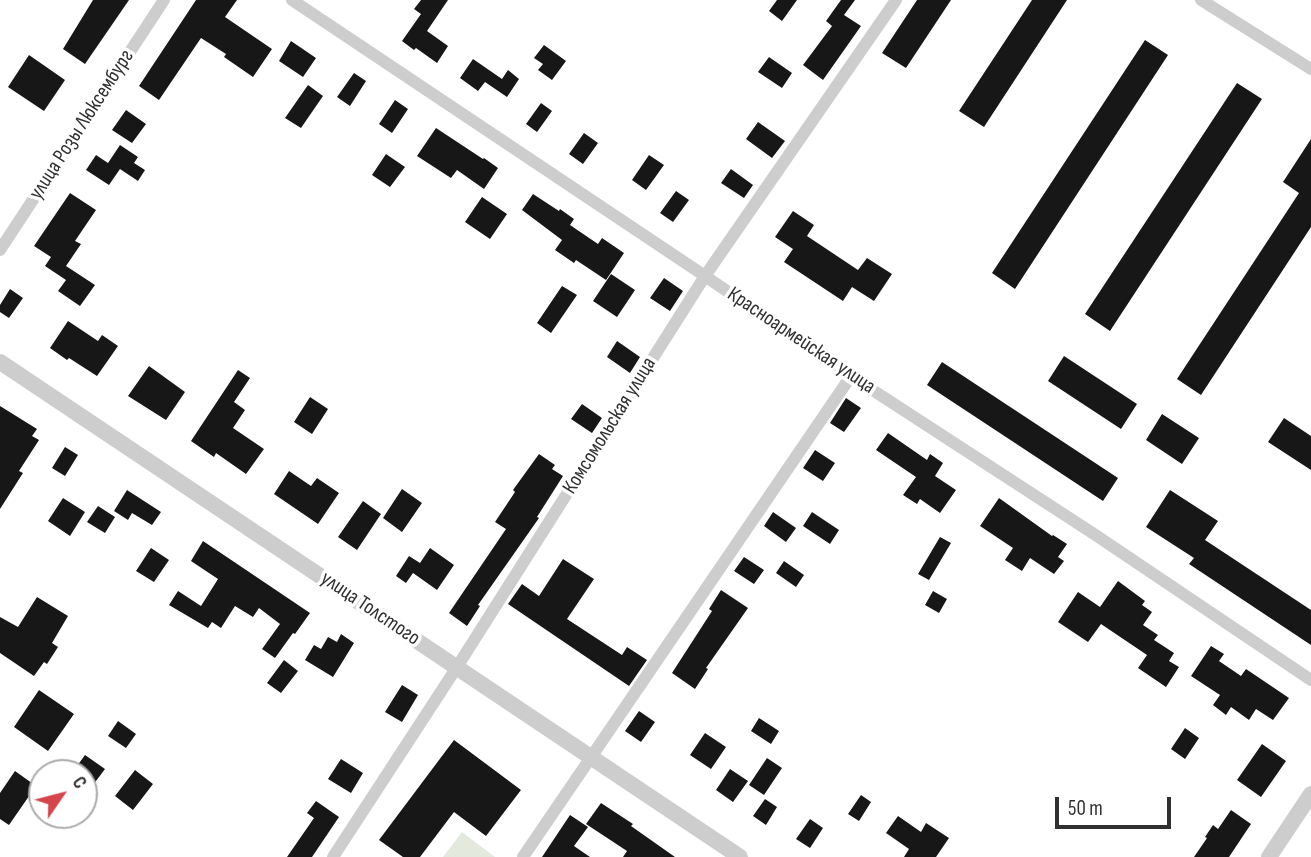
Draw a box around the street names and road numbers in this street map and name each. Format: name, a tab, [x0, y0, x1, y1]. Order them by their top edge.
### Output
street label: улица Розы Люксембург	[24, 45, 140, 205]
street label: Красноармейская улица	[722, 282, 880, 400]
street label: Комсомольская улица	[558, 353, 662, 499]
street label: улица Толстого	[315, 567, 425, 651]

